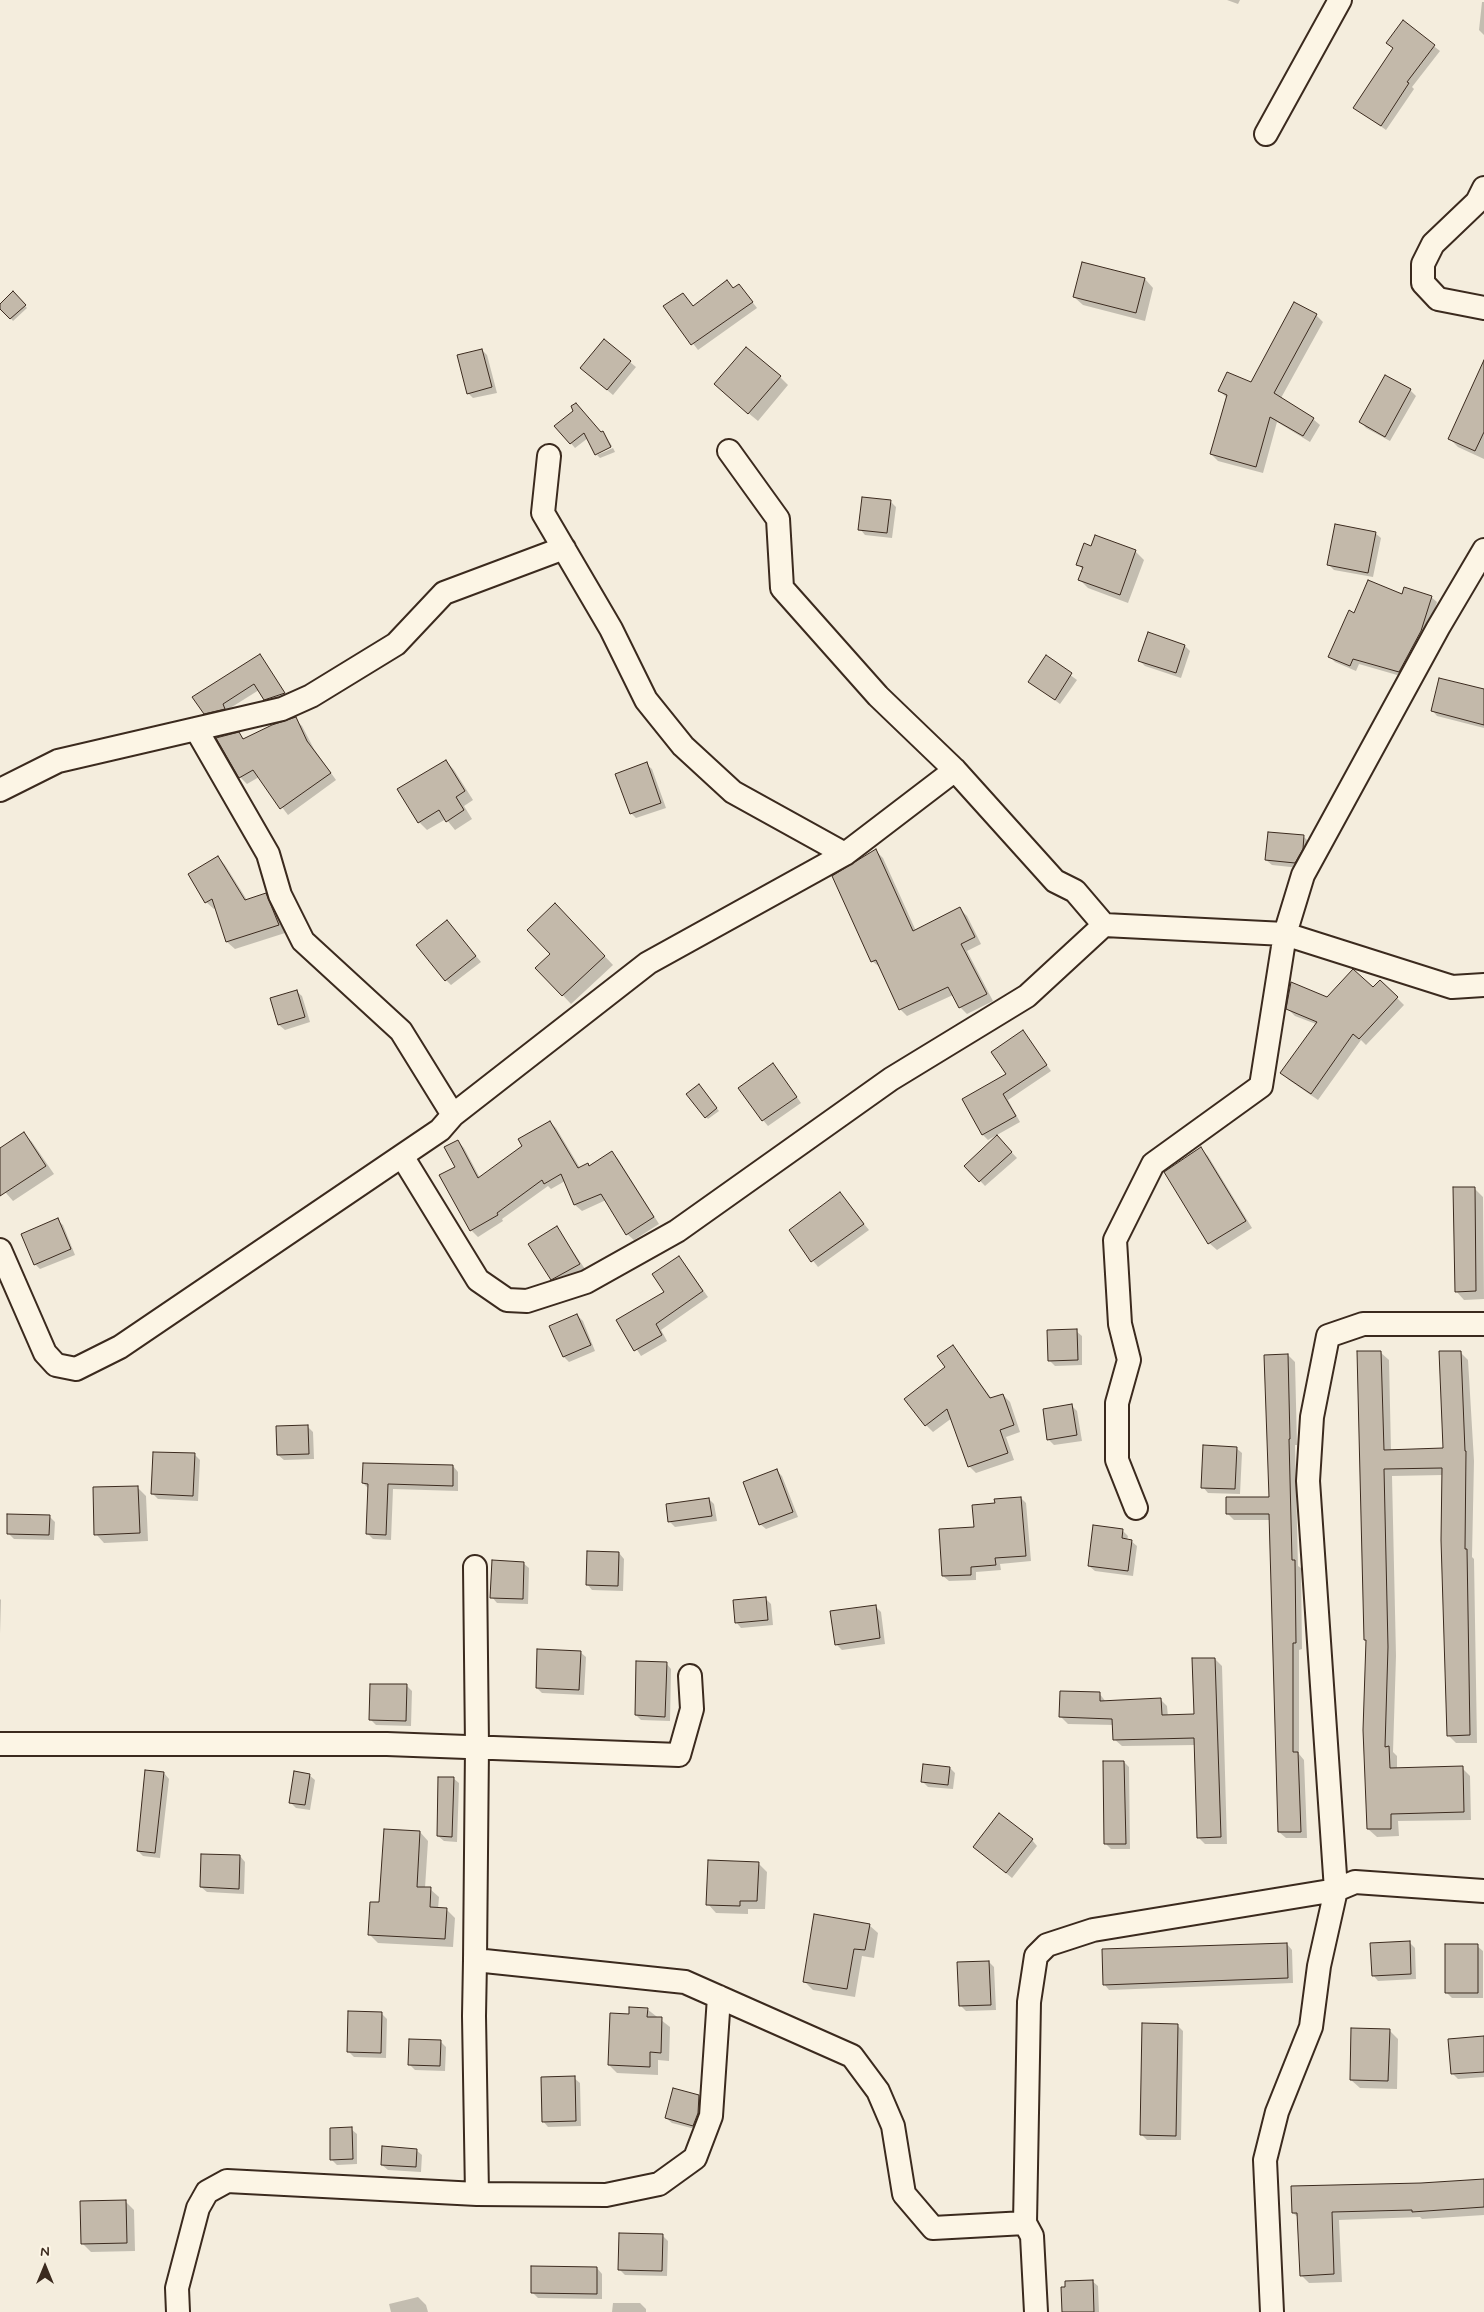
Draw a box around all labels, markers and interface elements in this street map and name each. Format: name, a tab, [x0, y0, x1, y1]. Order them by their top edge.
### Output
north arrow	[20, 2242, 70, 2292]
text: N	[40, 2243, 50, 2261]

